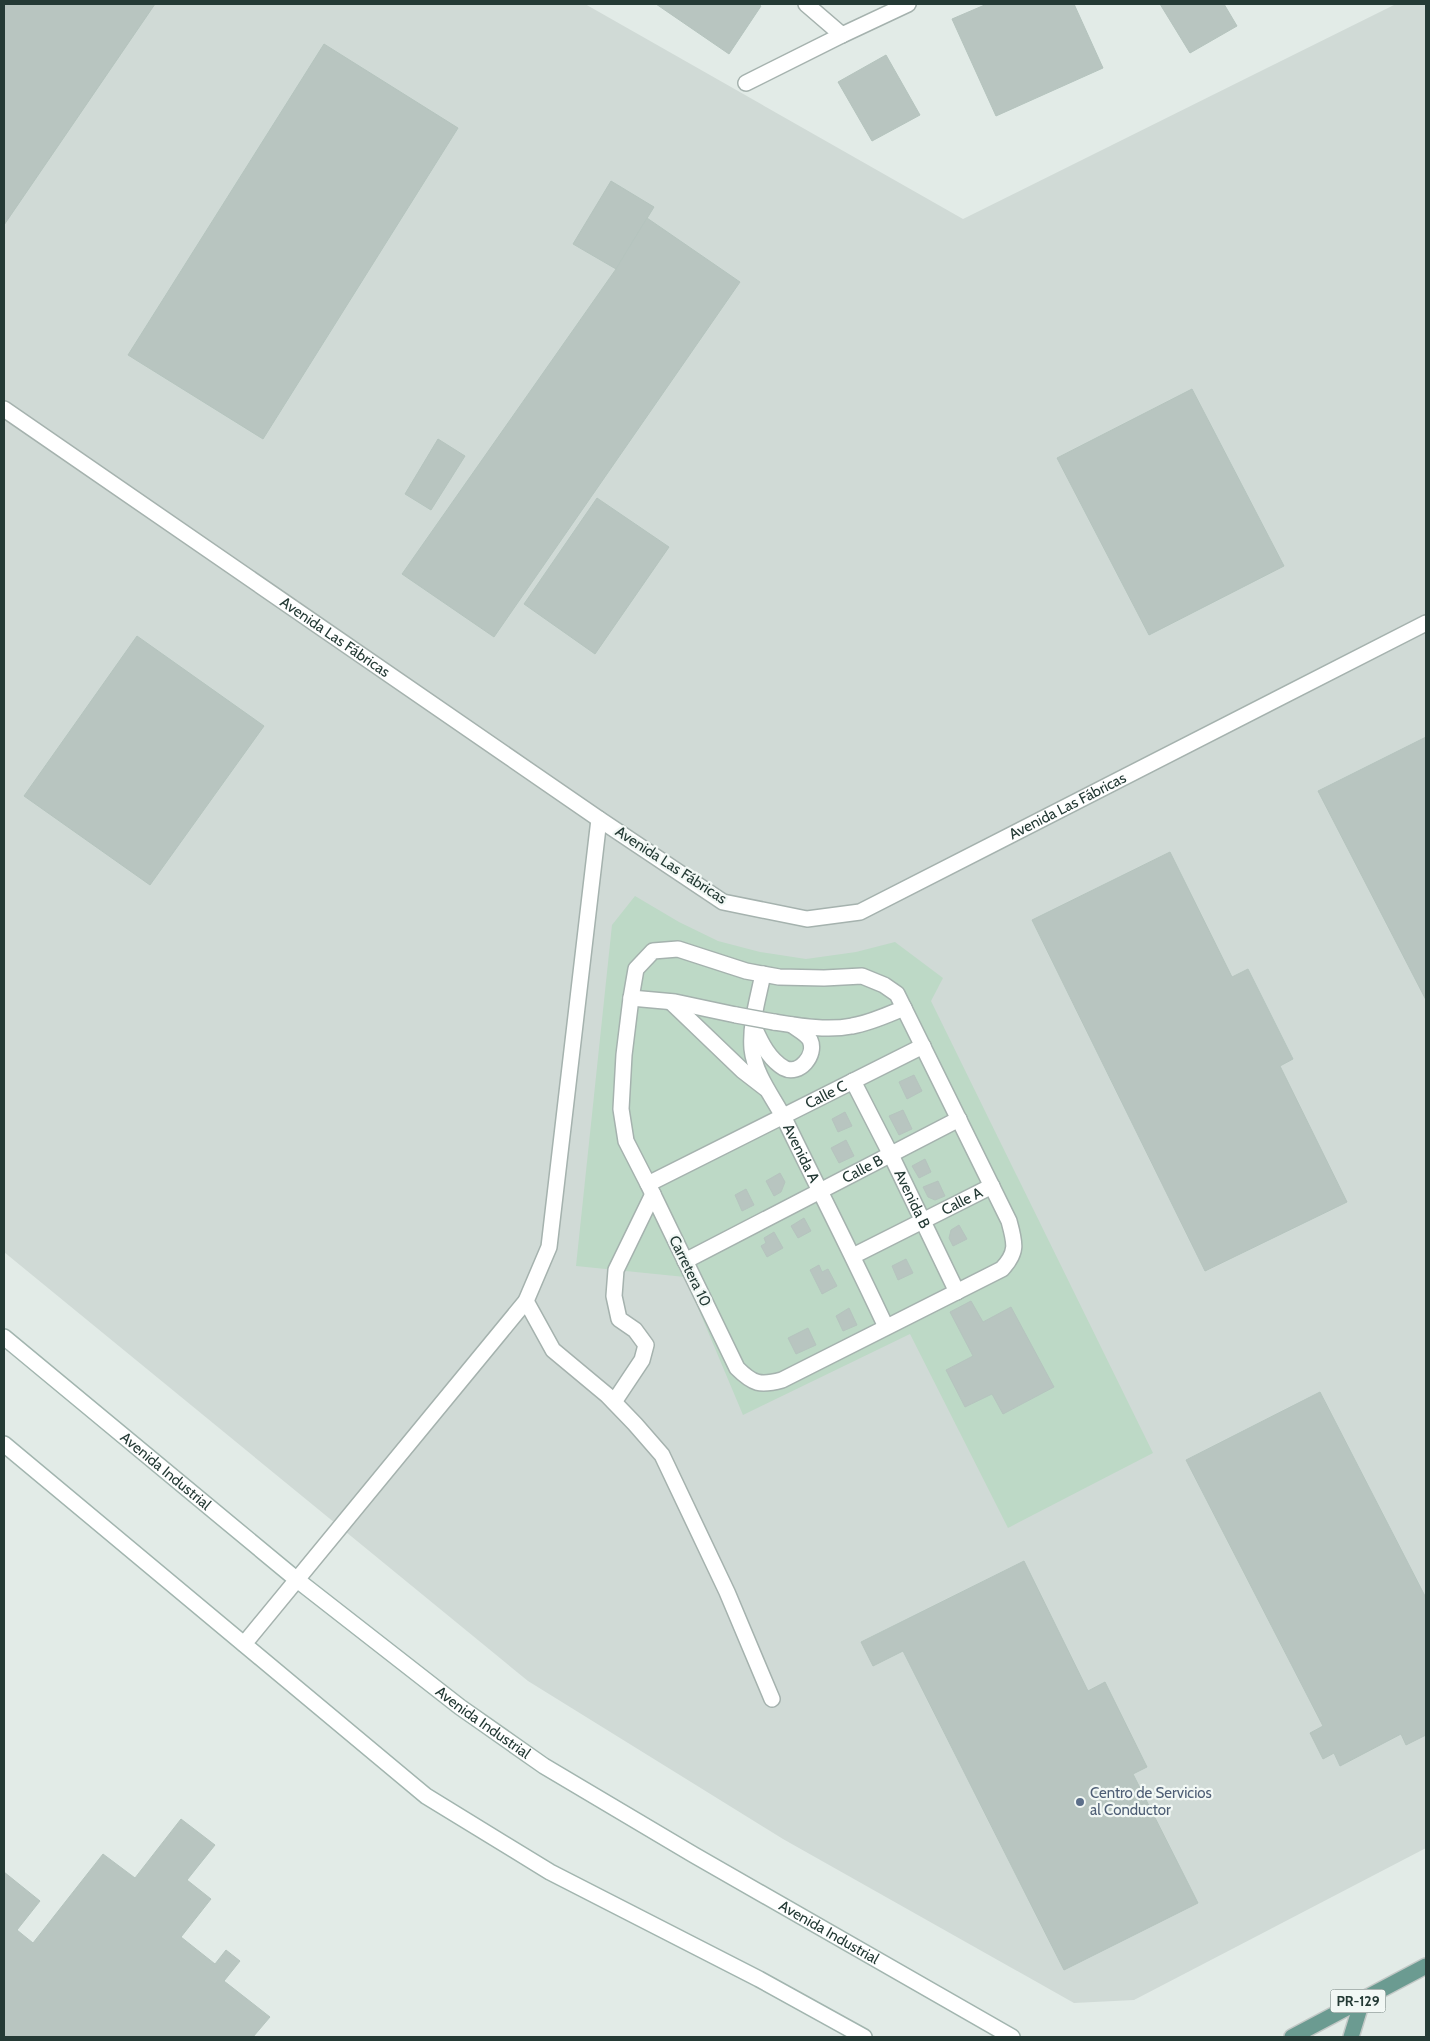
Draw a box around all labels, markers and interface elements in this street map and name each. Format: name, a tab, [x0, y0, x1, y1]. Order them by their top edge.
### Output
street label: Avenida Las Fábricas	[277, 593, 393, 681]
street label: Avenida Las Fábricas	[1006, 769, 1129, 843]
street label: Avenida Las Fábricas	[612, 822, 730, 908]
street label: Calle C	[802, 1077, 849, 1113]
street label: Avenida A	[779, 1121, 824, 1186]
street label: Calle B	[839, 1151, 886, 1187]
street label: Avenida B	[890, 1167, 934, 1231]
street label: Calle A	[938, 1183, 986, 1219]
street label: Carretera 10	[665, 1233, 715, 1309]
street label: Avenida Industrial	[117, 1428, 215, 1514]
street label: Avenida Industrial	[432, 1682, 534, 1763]
place label: Centro de Servicios al Conductor	[1090, 1784, 1212, 1819]
marker: Centro de Servicios al Conductor	[1074, 1796, 1086, 1808]
street label: Avenida Industrial	[776, 1897, 883, 1968]
road number: PR-129	[1330, 1990, 1386, 2012]

